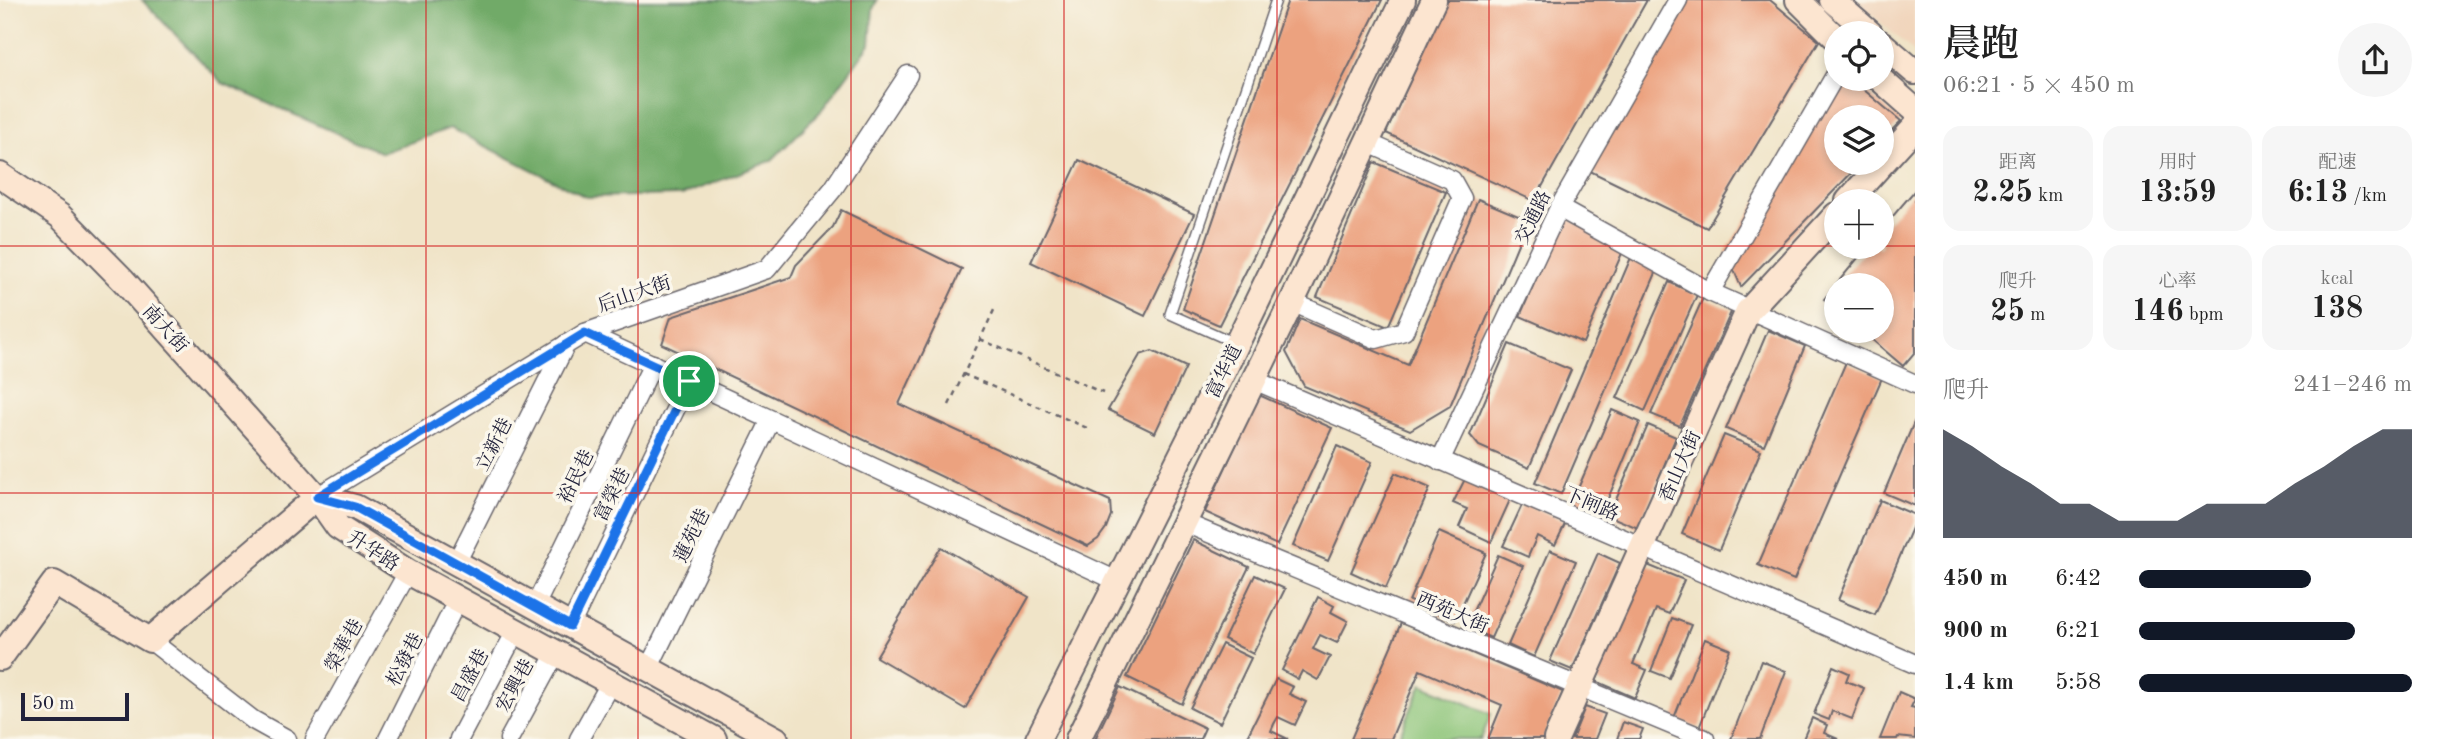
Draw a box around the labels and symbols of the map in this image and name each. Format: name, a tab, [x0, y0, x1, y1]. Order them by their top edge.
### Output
street label: 交通路	[1511, 187, 1555, 248]
street label: 后山大街	[595, 271, 674, 317]
street label: 南大街	[138, 300, 193, 357]
street label: 富华道	[1202, 341, 1246, 402]
pin	[659, 351, 719, 411]
street label: 立新巷	[472, 415, 517, 475]
street label: 香山大街	[1654, 427, 1705, 506]
street label: 裕民巷	[554, 446, 598, 507]
street label: 富榮巷	[590, 464, 634, 525]
street label: 下闸路	[1561, 483, 1622, 525]
street label: 蓮苑巷	[670, 505, 714, 566]
street label: 升华路	[344, 527, 403, 576]
street label: 西苑大街	[1413, 588, 1492, 638]
street label: 榮華巷	[321, 616, 367, 676]
street label: 松發巷	[383, 630, 428, 690]
street label: 昌盛巷	[447, 645, 493, 706]
street label: 宏興巷	[492, 656, 538, 716]
scale bar	[21, 690, 130, 722]

